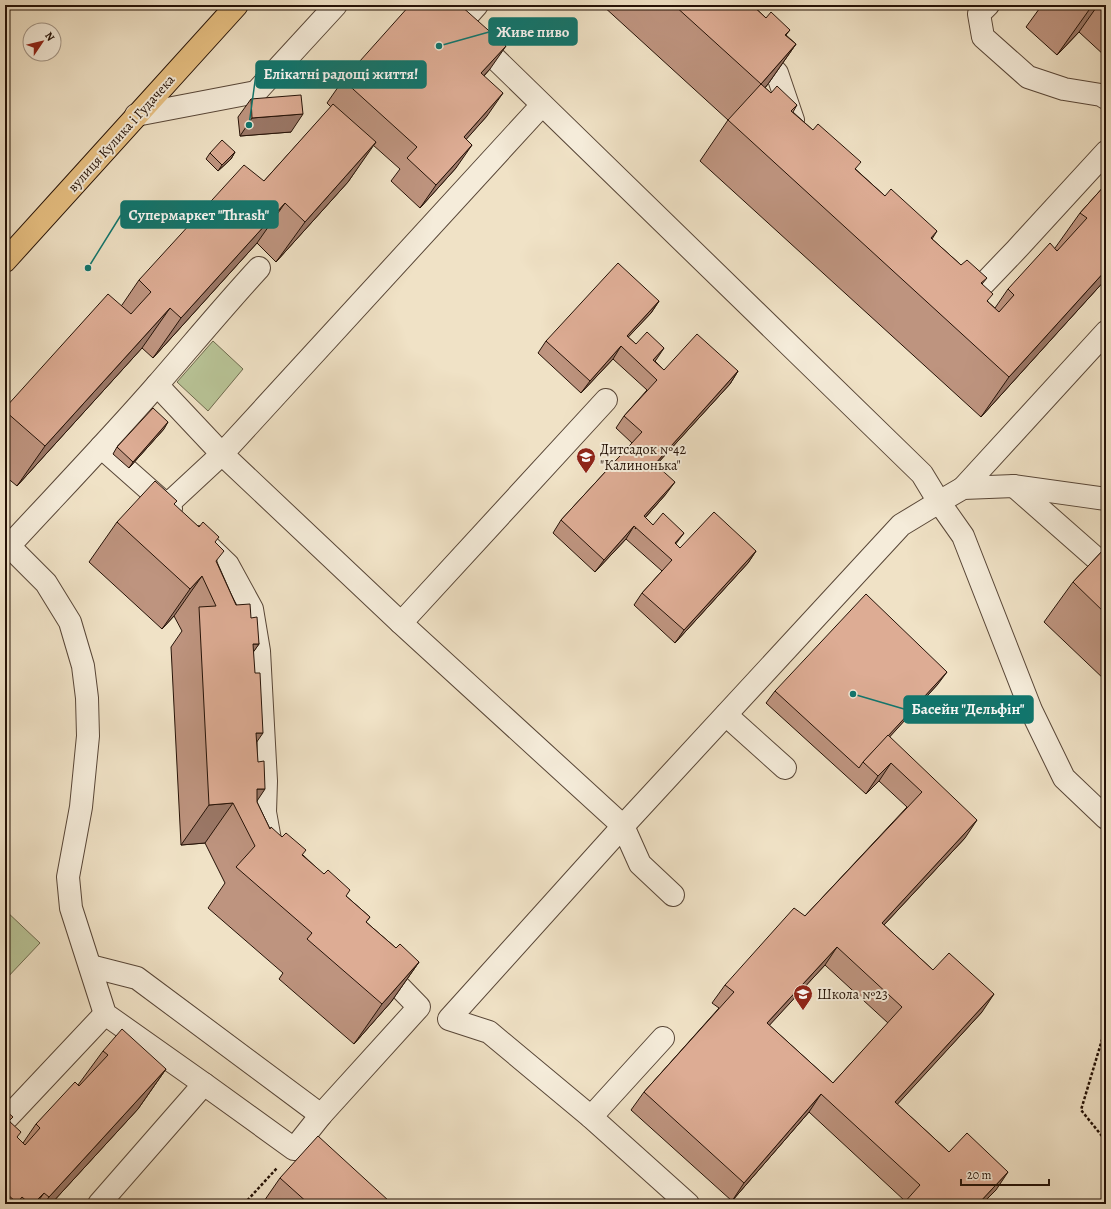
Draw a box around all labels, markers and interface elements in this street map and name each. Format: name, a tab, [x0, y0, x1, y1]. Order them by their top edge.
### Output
callout: Живе пиво	[489, 18, 577, 45]
north arrow	[22, 22, 62, 62]
text: Живе пиво	[497, 22, 570, 42]
text: N	[41, 29, 58, 44]
callout: Елікатні радощі життя!	[256, 61, 426, 88]
text: Елікатні радощі життя!	[264, 64, 418, 84]
street label: вулиця Кулика і Гудачека	[64, 70, 179, 196]
callout: Супермаркет "Thrash"	[121, 201, 278, 228]
text: Супермаркет "Thrash"	[129, 205, 270, 225]
place label: Дитсадок №42 "Калинонька"	[600, 440, 686, 475]
school or university icon: Дитсадок №42 "Калинонька"	[575, 446, 597, 474]
callout: Басейн "Дельфін"	[904, 696, 1033, 723]
text: Басейн "Дельфін"	[911, 699, 1025, 719]
school or university icon: Школа №23	[792, 983, 814, 1011]
place label: Школа №23	[817, 985, 888, 1004]
scale bar	[961, 1161, 1049, 1187]
text: 20 m	[967, 1167, 991, 1183]

